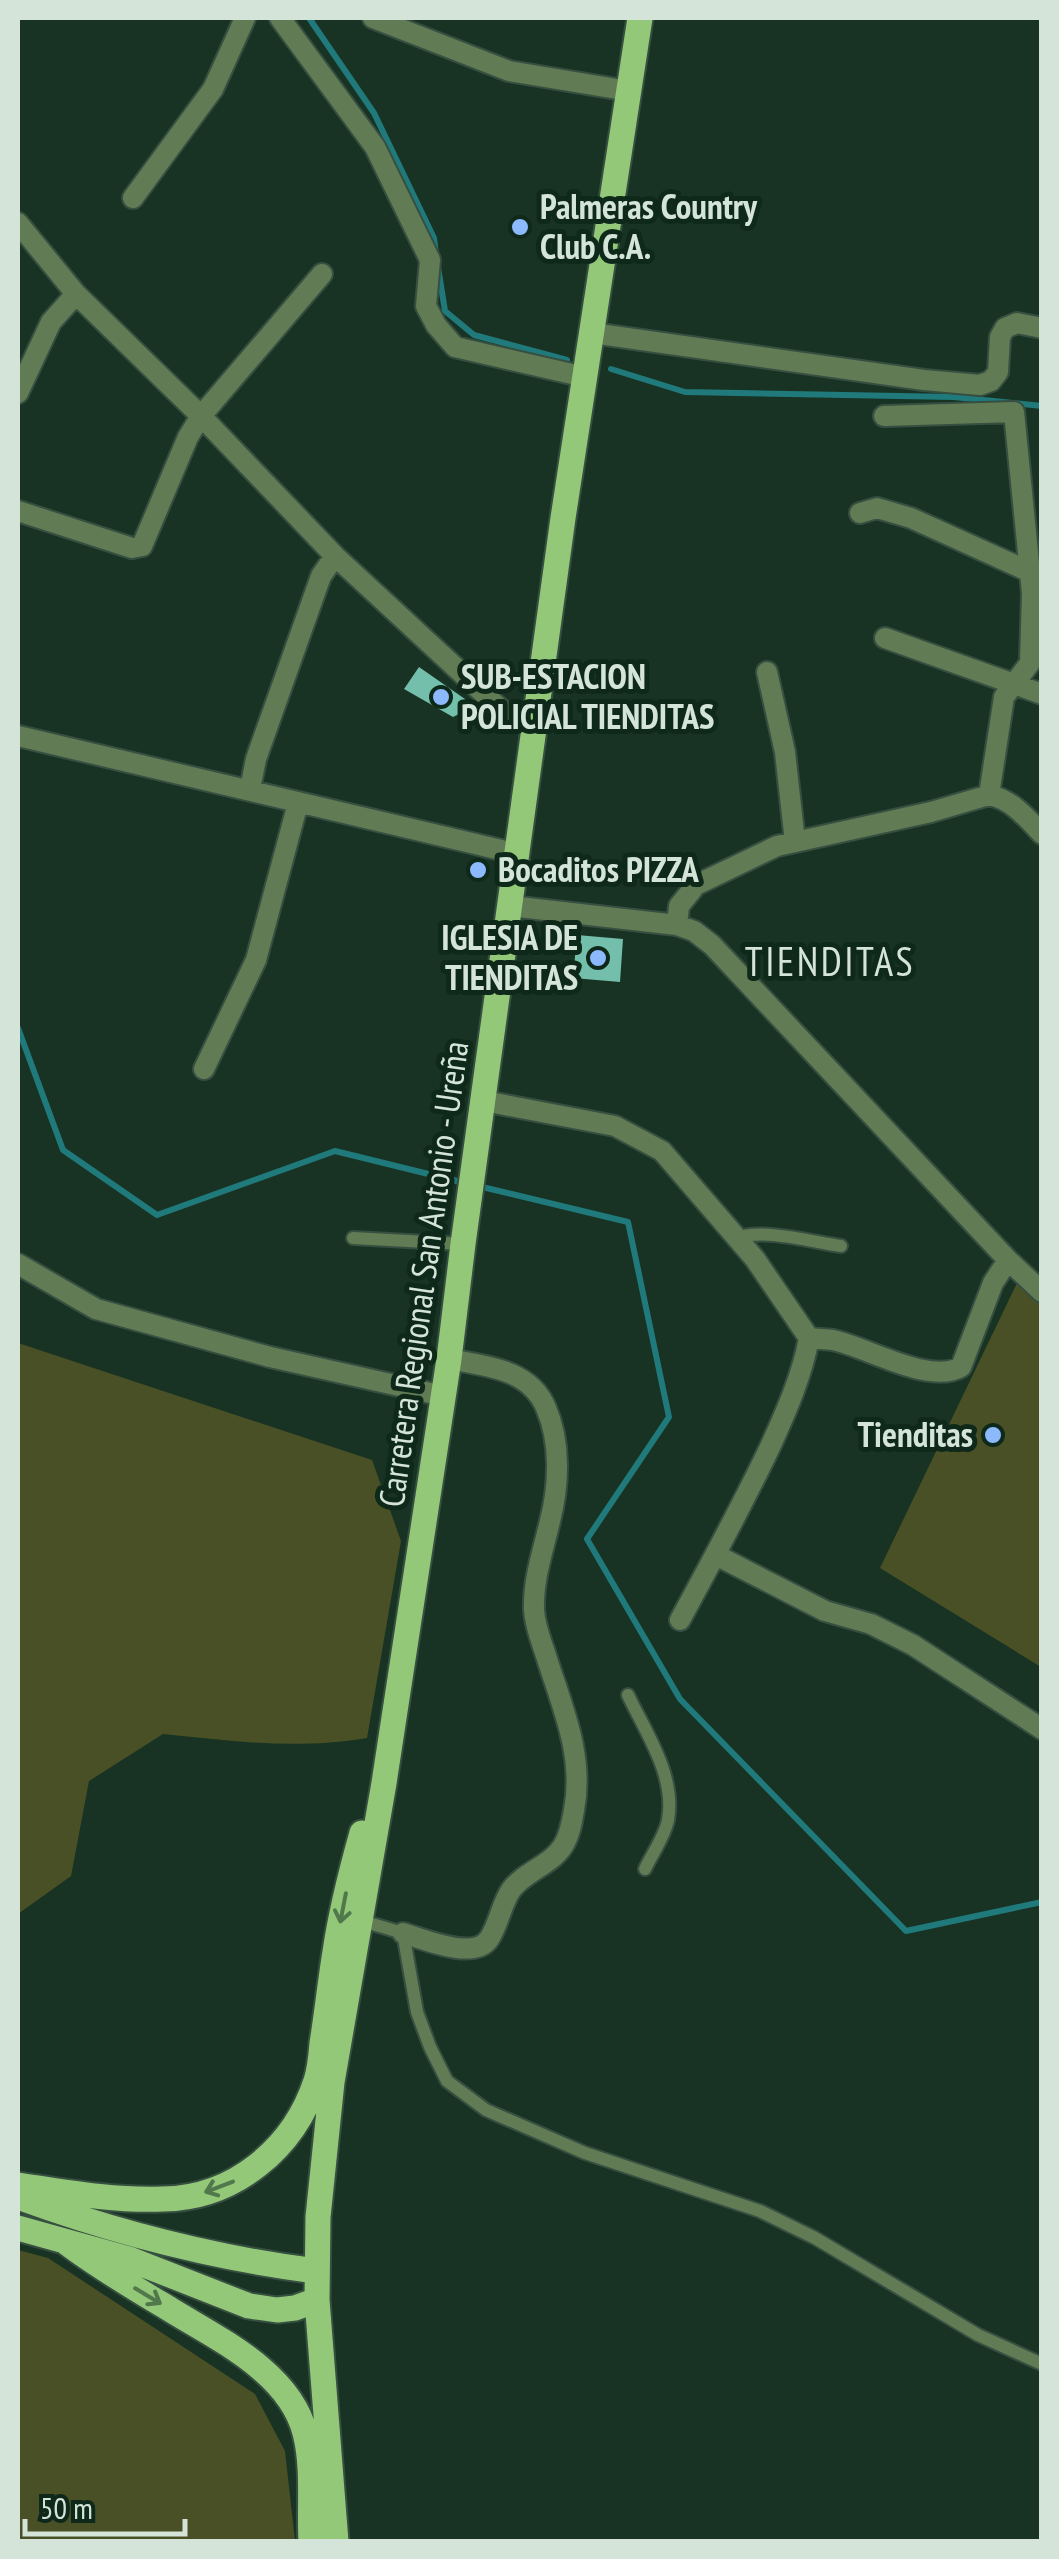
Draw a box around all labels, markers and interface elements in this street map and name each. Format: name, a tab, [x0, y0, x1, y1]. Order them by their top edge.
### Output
place label: Palmeras Country Club C.A.	[540, 183, 758, 269]
marker: Palmeras Country Club C.A.	[509, 216, 531, 238]
place label: SUB-ESTACION POLICIAL TIENDITAS	[461, 653, 714, 739]
marker: SUB-ESTACION POLICIAL TIENDITAS	[430, 686, 452, 708]
place label: Bocaditos PIZZA	[498, 846, 699, 892]
marker: Bocaditos PIZZA	[467, 859, 489, 881]
place label: IGLESIA DE TIENDITAS	[441, 914, 578, 1000]
district label: TIENDITAS	[745, 935, 915, 987]
marker: IGLESIA DE TIENDITAS	[587, 947, 609, 969]
street label: Carretera Regional San Antonio - Ureña	[368, 1038, 478, 1510]
place label: Tienditas	[857, 1411, 973, 1457]
marker: Tienditas	[982, 1424, 1004, 1446]
one-way arrow	[332, 1891, 351, 1923]
one-way arrow	[204, 2179, 234, 2197]
one-way arrow	[133, 2286, 162, 2306]
scale bar	[25, 2474, 185, 2536]
text: 50 m	[40, 2488, 93, 2527]

